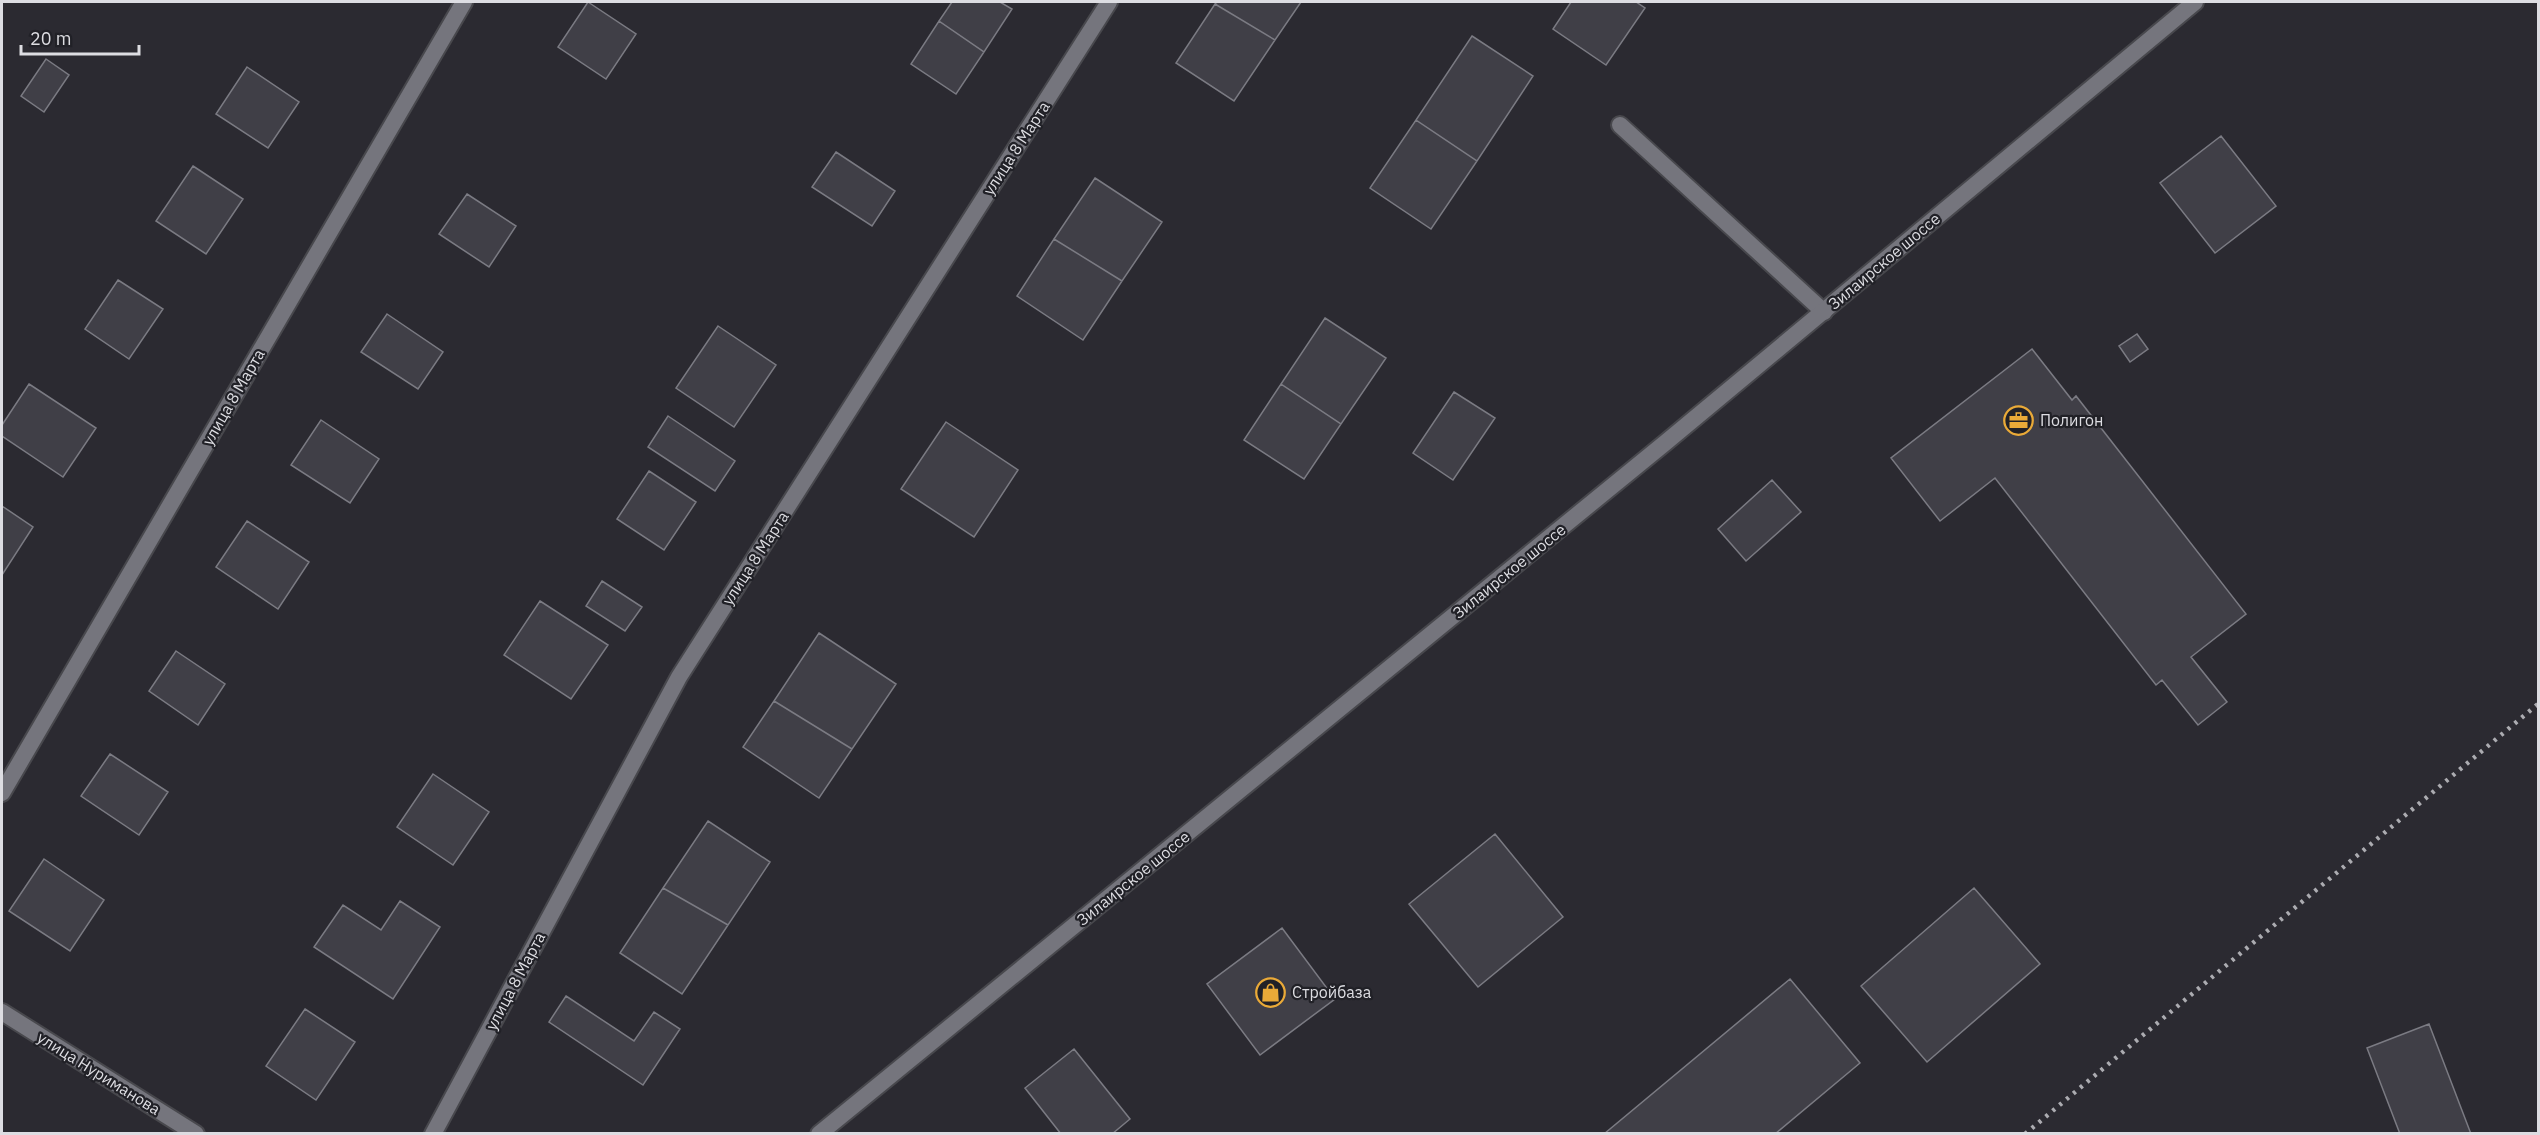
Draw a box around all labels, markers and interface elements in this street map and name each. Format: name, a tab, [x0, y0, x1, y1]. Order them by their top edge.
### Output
scale bar	[21, 18, 140, 56]
text: 20 m	[30, 27, 72, 50]
street label: улица 8 Марта	[978, 97, 1054, 199]
street label: Зилаирское шоссе	[1824, 208, 1944, 314]
street label: улица 8 Марта	[197, 345, 269, 449]
office icon: Полигон	[2003, 404, 2035, 436]
place label: Полигон	[2040, 410, 2103, 430]
street label: улица 8 Марта	[717, 507, 793, 609]
street label: Зилаирское шоссе	[1448, 519, 1570, 623]
street label: Зилаирское шоссе	[1072, 826, 1194, 930]
street label: улица 8 Марта	[481, 928, 549, 1033]
shop icon: Стройбаза	[1255, 976, 1287, 1008]
place label: Стройбаза	[1292, 982, 1372, 1002]
street label: улица Нуриманова	[34, 1027, 165, 1119]

